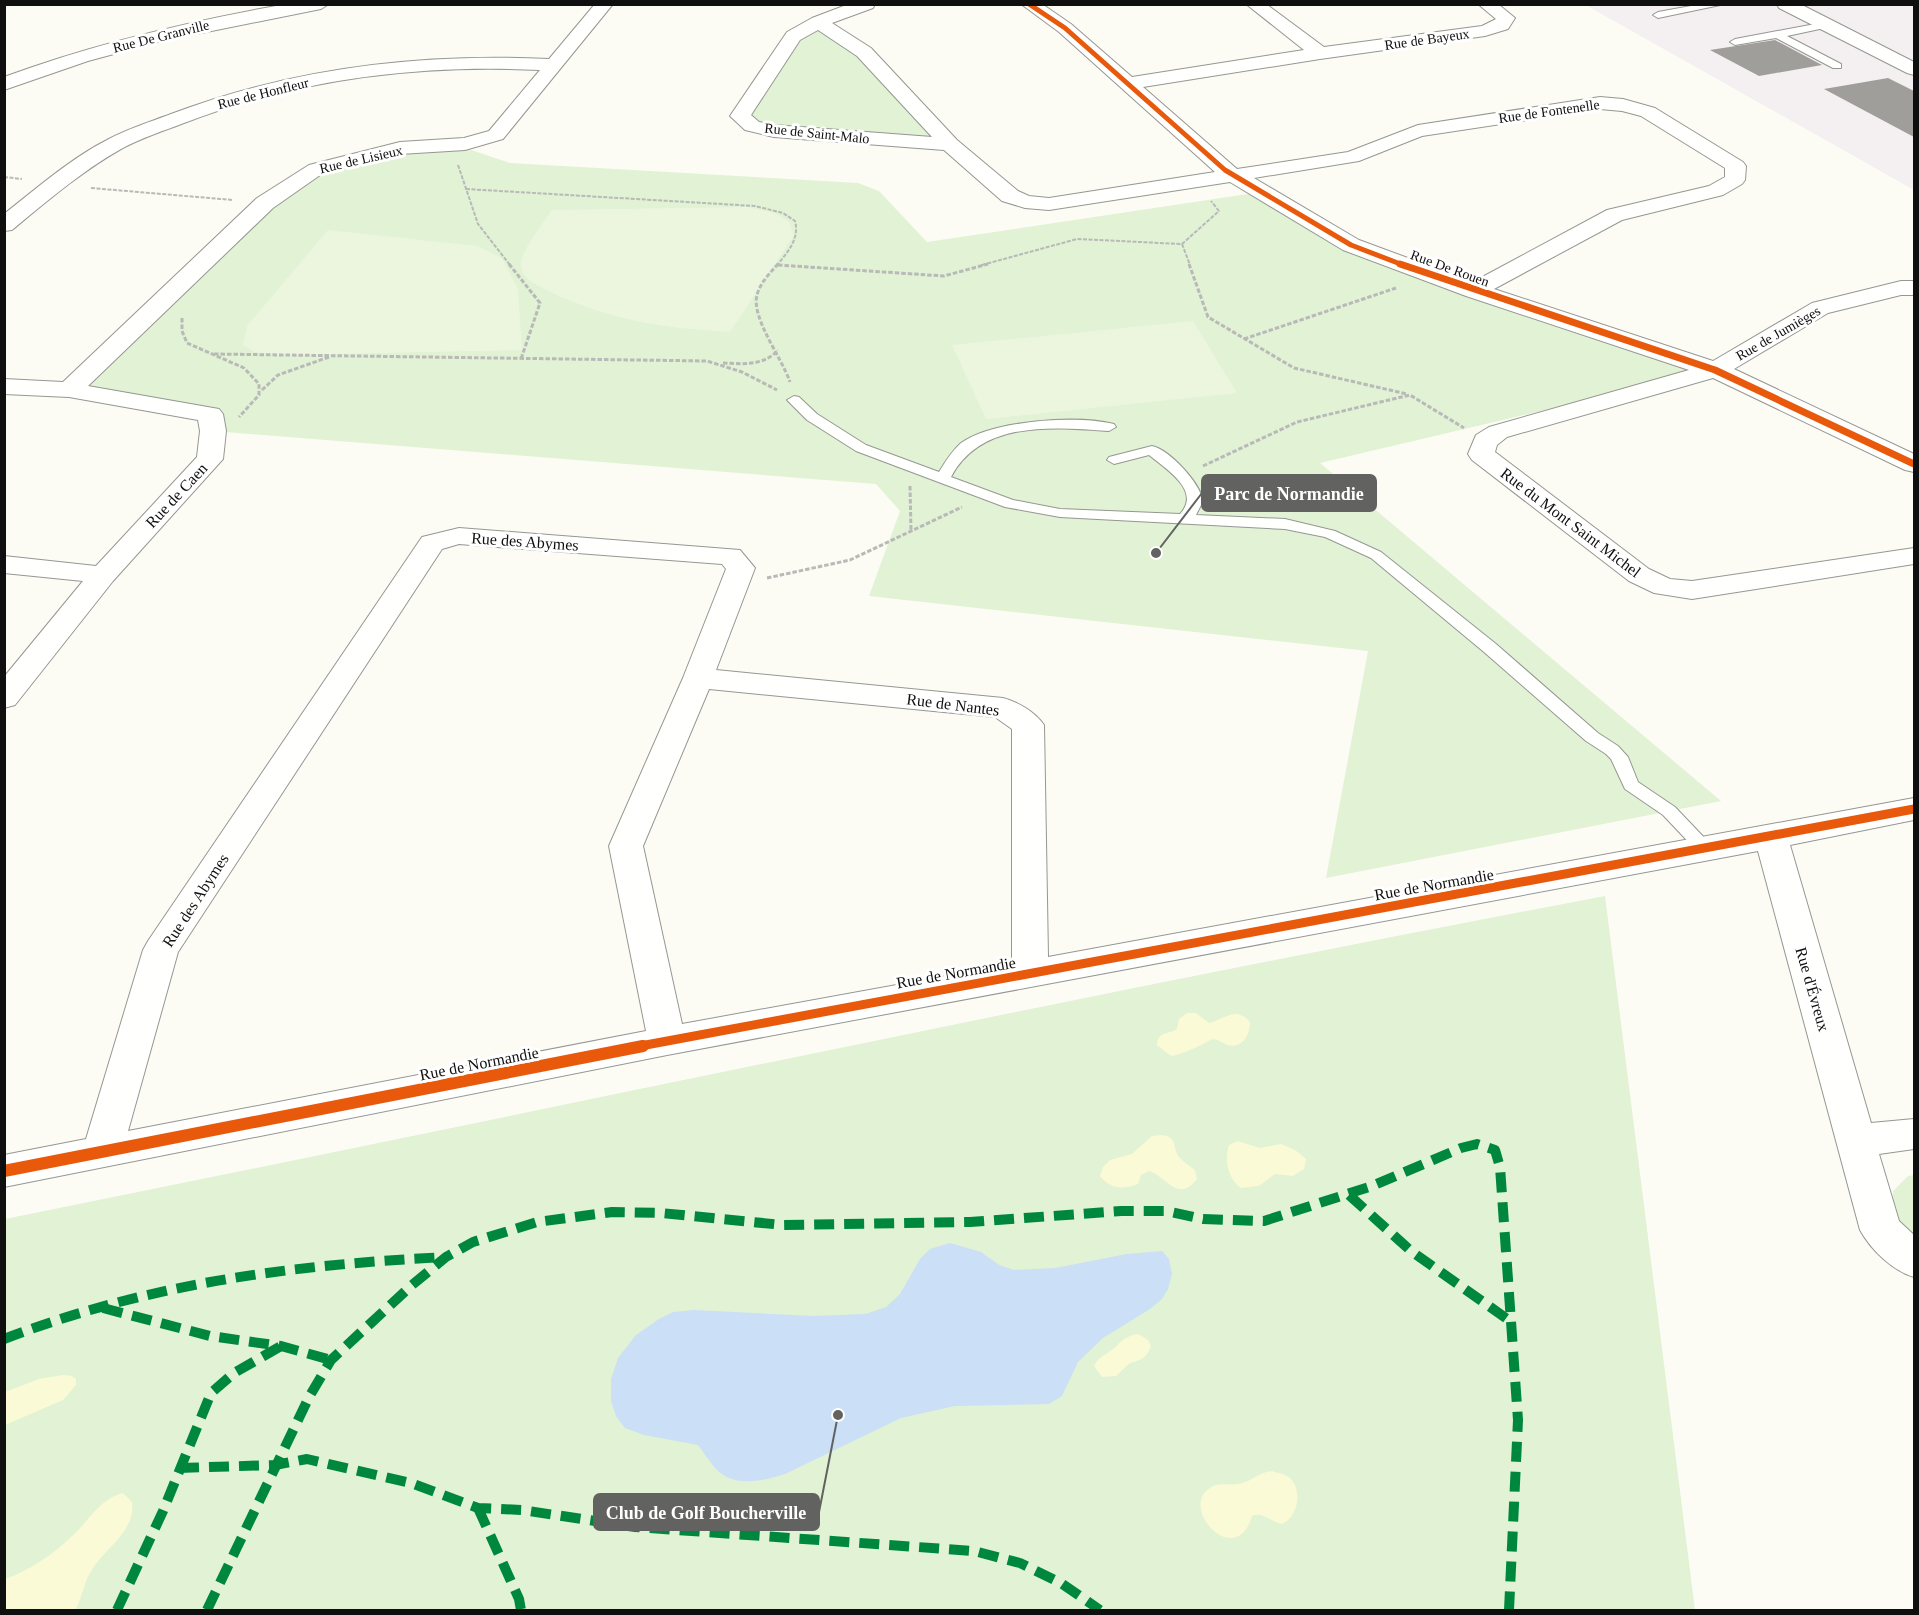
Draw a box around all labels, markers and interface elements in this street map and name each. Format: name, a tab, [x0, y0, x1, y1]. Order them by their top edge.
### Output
street label: Rue De Granville	[111, 17, 211, 56]
street label: Rue de Bayeux	[1384, 26, 1470, 53]
street label: Rue de Honfleur	[216, 75, 311, 112]
street label: Rue de Fontenelle	[1498, 97, 1601, 126]
street label: Rue de Saint-Malo	[764, 121, 870, 146]
street label: Rue de Lisieux	[318, 143, 404, 176]
street label: Rue De Rouen	[1409, 247, 1491, 290]
street label: Rue de Jumièges	[1733, 303, 1823, 364]
street label: Rue de Caen	[142, 460, 210, 531]
street label: Rue du Mont Saint Michel	[1497, 464, 1644, 581]
callout: Parc de Normandie	[1202, 475, 1376, 511]
text: Parc de Normandie	[1214, 484, 1364, 504]
street label: Rue des Abymes	[471, 529, 579, 555]
street label: Rue de Nantes	[906, 690, 1000, 719]
street label: Rue des Abymes	[159, 851, 233, 951]
street label: Rue de Normandie	[1373, 866, 1495, 903]
street label: Rue d'Évreux	[1792, 945, 1834, 1033]
street label: Rue de Normandie	[895, 954, 1017, 991]
street label: Rue de Normandie	[418, 1044, 540, 1083]
callout: Club de Golf Boucherville	[594, 1494, 819, 1530]
text: Club de Golf Boucherville	[606, 1503, 806, 1523]

